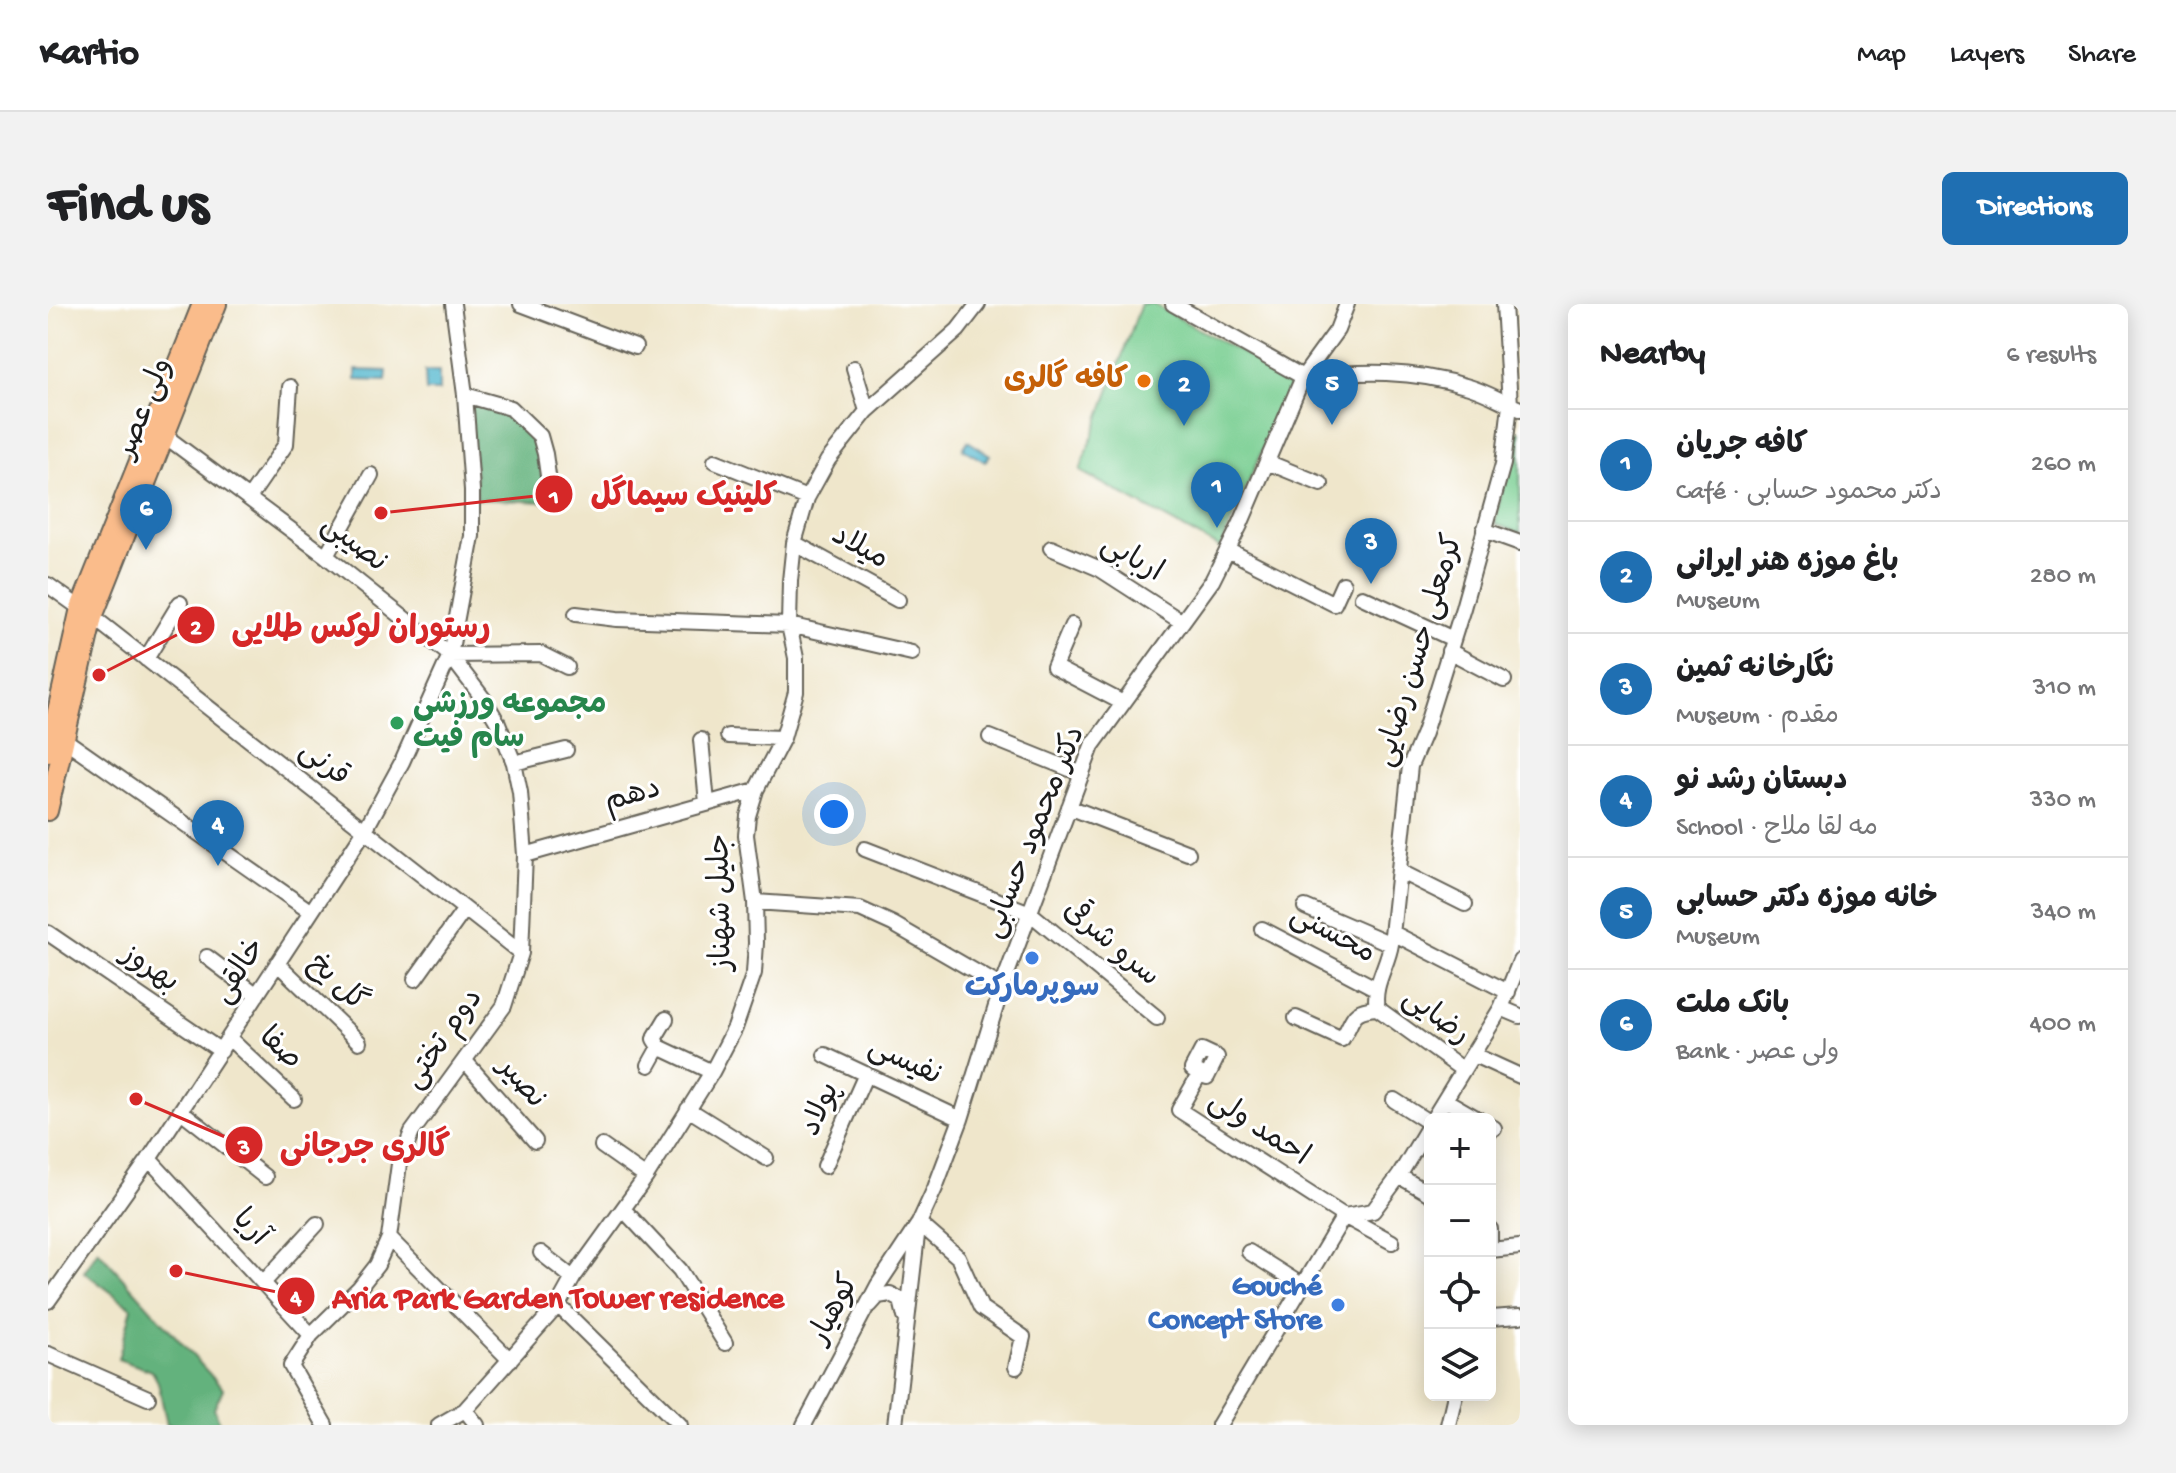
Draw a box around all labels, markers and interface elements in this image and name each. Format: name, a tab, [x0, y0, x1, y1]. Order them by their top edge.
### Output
text: Kartio	[40, 33, 139, 77]
text: Map	[1857, 39, 1906, 72]
text: Layers	[1950, 39, 2024, 72]
text: Share	[2068, 39, 2136, 72]
button: Directions	[1942, 172, 2128, 245]
text: Find us	[48, 175, 208, 241]
text: Nearby	[1600, 336, 1705, 376]
text: 6 results	[2006, 341, 2096, 372]
street label: ولی عصر	[109, 354, 182, 467]
place label: کافه گالری	[1004, 358, 1129, 399]
pin: 5	[1306, 359, 1358, 425]
pin: 2	[1158, 360, 1210, 426]
marker: کافه گالری	[1135, 372, 1153, 390]
text: کافه جریان	[1676, 429, 1808, 464]
text: 1	[1621, 450, 1631, 481]
text: 260 m	[2031, 450, 2096, 481]
pin: 1	[1191, 462, 1243, 528]
callout: کلینیک سیماگل	[534, 466, 793, 522]
text: کلینیک سیماگل	[591, 474, 777, 518]
text: Café · دکتر محمود حسابی	[1676, 478, 1942, 509]
pin: 6	[120, 484, 172, 550]
text: 1	[548, 484, 559, 513]
street label: نصیبی	[313, 508, 393, 582]
pin: 3	[1345, 518, 1397, 584]
street label: میلاد	[824, 519, 894, 579]
street label: اربابی	[1094, 528, 1168, 592]
street label: کرمعلی حسن رضایی	[1369, 530, 1473, 772]
text: باغ موزه هنر ایرانی	[1676, 547, 1899, 582]
text: 2	[1620, 562, 1632, 593]
text: 280 m	[2030, 562, 2096, 593]
text: Museum	[1676, 587, 1760, 618]
callout: رستوران لوکس طلایی	[176, 597, 507, 653]
text: رستوران لوکس طلایی	[231, 612, 491, 650]
text: 2	[190, 615, 202, 644]
text: نگارخانه ثمین	[1676, 653, 1834, 688]
text: 3	[1619, 674, 1633, 705]
text: 310 m	[2033, 674, 2096, 705]
place label: مجموعه ورزشی سام فیت	[413, 689, 606, 758]
text: Museum · مقدم	[1676, 702, 1839, 733]
marker: مجموعه ورزشی سام فیت	[388, 714, 406, 732]
street label: دکتر محمود حسابی	[978, 722, 1094, 944]
street label: قرنی	[291, 734, 355, 796]
text: دبستان رشد نو	[1676, 765, 1847, 800]
street label: دهم	[601, 772, 665, 822]
text: 4	[1620, 786, 1632, 817]
text: 330 m	[2030, 786, 2096, 817]
your location	[814, 794, 854, 834]
pin: 4	[192, 800, 244, 866]
text: School · مه لقا ملاح	[1676, 814, 1878, 845]
street label: جلیل شهناز	[704, 833, 742, 974]
text: خانه موزه دکتر حسابی	[1676, 883, 1938, 918]
street label: سرو شرقی	[1054, 891, 1169, 996]
text: 5	[1619, 898, 1633, 929]
text: 340 m	[2031, 898, 2096, 929]
street label: محسنی	[1283, 899, 1381, 973]
text: Museum	[1676, 923, 1760, 954]
street label: خالقی	[207, 933, 275, 1011]
street label: بهروز	[111, 936, 185, 1002]
street label: گل یخ	[299, 945, 376, 1021]
marker: سوپرمارکت	[1023, 949, 1041, 967]
place label: سوپرمارکت	[965, 972, 1099, 1007]
street label: رضایی	[1394, 982, 1476, 1054]
street label: دوم تختی	[398, 983, 493, 1097]
text: بانک ملت	[1676, 989, 1789, 1024]
text: 6	[1619, 1010, 1633, 1041]
text: 400 m	[2030, 1010, 2096, 1041]
street label: صفا	[250, 1021, 308, 1079]
street label: نفیسی	[862, 1031, 946, 1095]
text: Bank · ولی عصر	[1676, 1038, 1839, 1069]
street label: نصیر	[486, 1049, 552, 1117]
street label: پولاد	[795, 1078, 849, 1142]
street label: احمد ولی	[1201, 1085, 1315, 1175]
map controls	[1424, 1113, 1496, 1401]
button: +	[1424, 1113, 1496, 1185]
callout: گالری جرجانی	[224, 1117, 466, 1173]
text: گالری جرجانی	[280, 1125, 450, 1169]
text: 3	[237, 1135, 250, 1164]
button: −	[1424, 1185, 1496, 1257]
street label: آریا	[223, 1202, 277, 1256]
button: locate	[1424, 1257, 1496, 1329]
callout: Aria Park Garden Tower residence	[276, 1268, 800, 1324]
street label: کوهیار	[802, 1269, 869, 1353]
place label: Gouché Concept Store	[1148, 1271, 1324, 1340]
text: Aria Park Garden Tower residence	[331, 1282, 785, 1320]
text: 4	[289, 1285, 302, 1314]
marker: Gouché Concept Store	[1329, 1296, 1347, 1314]
button: layers	[1424, 1329, 1496, 1401]

